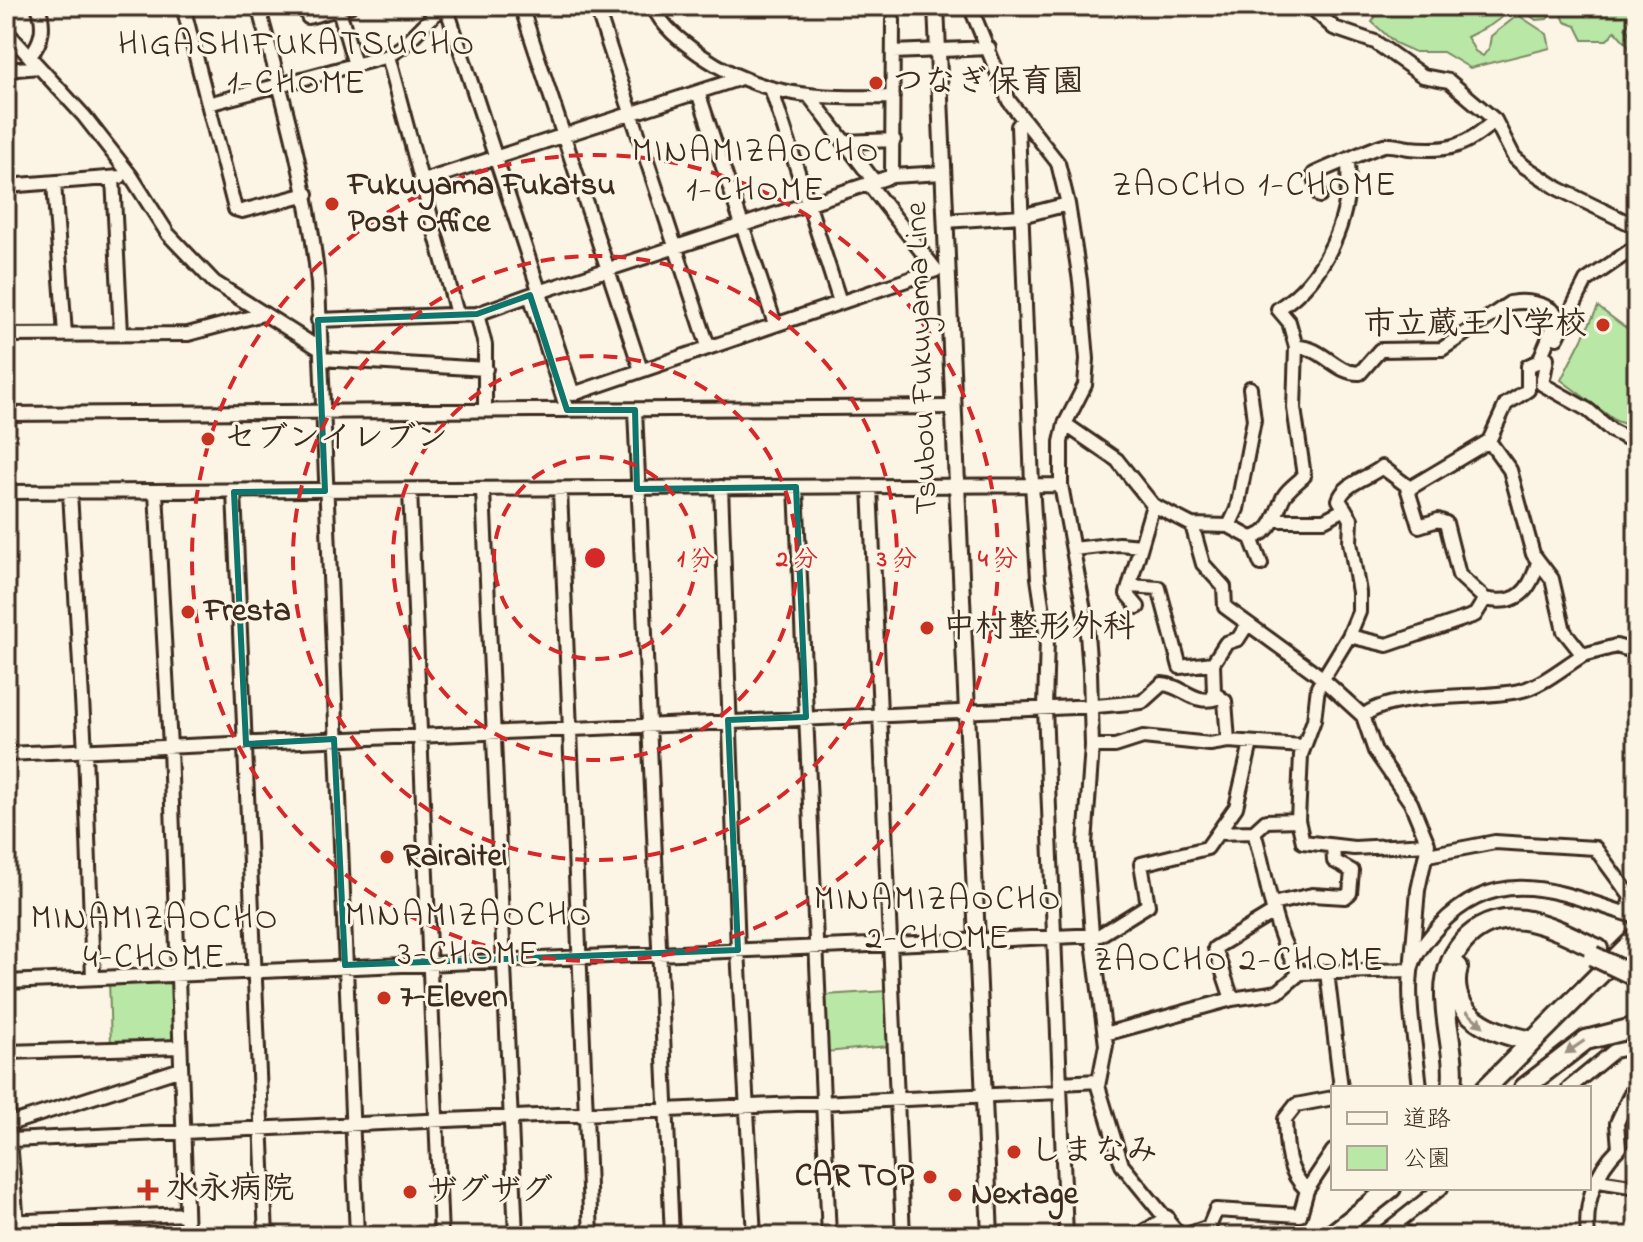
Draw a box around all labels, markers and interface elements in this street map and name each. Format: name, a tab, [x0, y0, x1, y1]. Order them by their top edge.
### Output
district label: HIGASHIFUKATSUCHO 1-CHOME	[118, 21, 476, 110]
place label: つなぎ保育園	[892, 60, 1084, 107]
marker: つなぎ保育園	[867, 74, 885, 92]
district label: MINAMIZAOCHO 1-CHOME	[632, 128, 880, 217]
district label: ZAOCHO 1-CHOME	[1112, 162, 1398, 212]
place label: Fukuyama Fukatsu Post Office	[346, 163, 615, 247]
marker: Fukuyama Fukatsu Post Office	[323, 195, 341, 213]
street label: Tsubou Fukuyama Line	[894, 200, 952, 515]
place label: 市立蔵王小学校	[1363, 302, 1587, 349]
marker: 市立蔵王小学校	[1594, 316, 1612, 334]
place label: セブンイレブン	[224, 416, 448, 463]
marker: セブンイレブン	[199, 430, 217, 448]
text: 1 分	[677, 543, 715, 578]
text: 2 分	[775, 543, 818, 578]
text: 3 分	[876, 543, 917, 578]
text: 4 分	[978, 543, 1018, 578]
centre of rings	[581, 544, 609, 572]
place label: Fresta	[202, 589, 291, 636]
marker: Fresta	[179, 603, 197, 621]
place label: 中村整形外科	[943, 605, 1135, 652]
marker: 中村整形外科	[918, 619, 936, 637]
place label: Rairaitei	[403, 834, 508, 881]
marker: Rairaitei	[378, 848, 396, 866]
district label: MINAMIZAOCHO 2-CHOME	[814, 876, 1062, 965]
district label: MINAMIZAOCHO 3-CHOME	[345, 892, 593, 981]
district label: MINAMIZAOCHO 4-CHOME	[31, 895, 279, 984]
district label: ZAOCHO 2-CHOME	[1093, 937, 1385, 987]
place label: 7-Eleven	[400, 975, 508, 1022]
marker: 7-Eleven	[375, 989, 393, 1007]
one-way arrow	[1465, 1010, 1485, 1027]
one-way arrow	[1564, 1039, 1586, 1054]
legend	[1331, 1086, 1591, 1190]
text: 道路	[1403, 1103, 1451, 1138]
place label: しまなみ	[1030, 1129, 1158, 1176]
marker: しまなみ	[1005, 1143, 1023, 1161]
text: 公園	[1403, 1143, 1451, 1178]
place label: CAR TOP	[795, 1154, 914, 1201]
place label: 水永病院	[166, 1167, 294, 1214]
marker: CAR TOP	[921, 1168, 939, 1186]
place label: ザグザグ	[426, 1169, 553, 1216]
place label: Nextage	[971, 1172, 1080, 1220]
marker: 水永病院	[137, 1179, 159, 1201]
marker: ザグザグ	[401, 1183, 419, 1201]
marker: Nextage	[946, 1186, 964, 1204]

